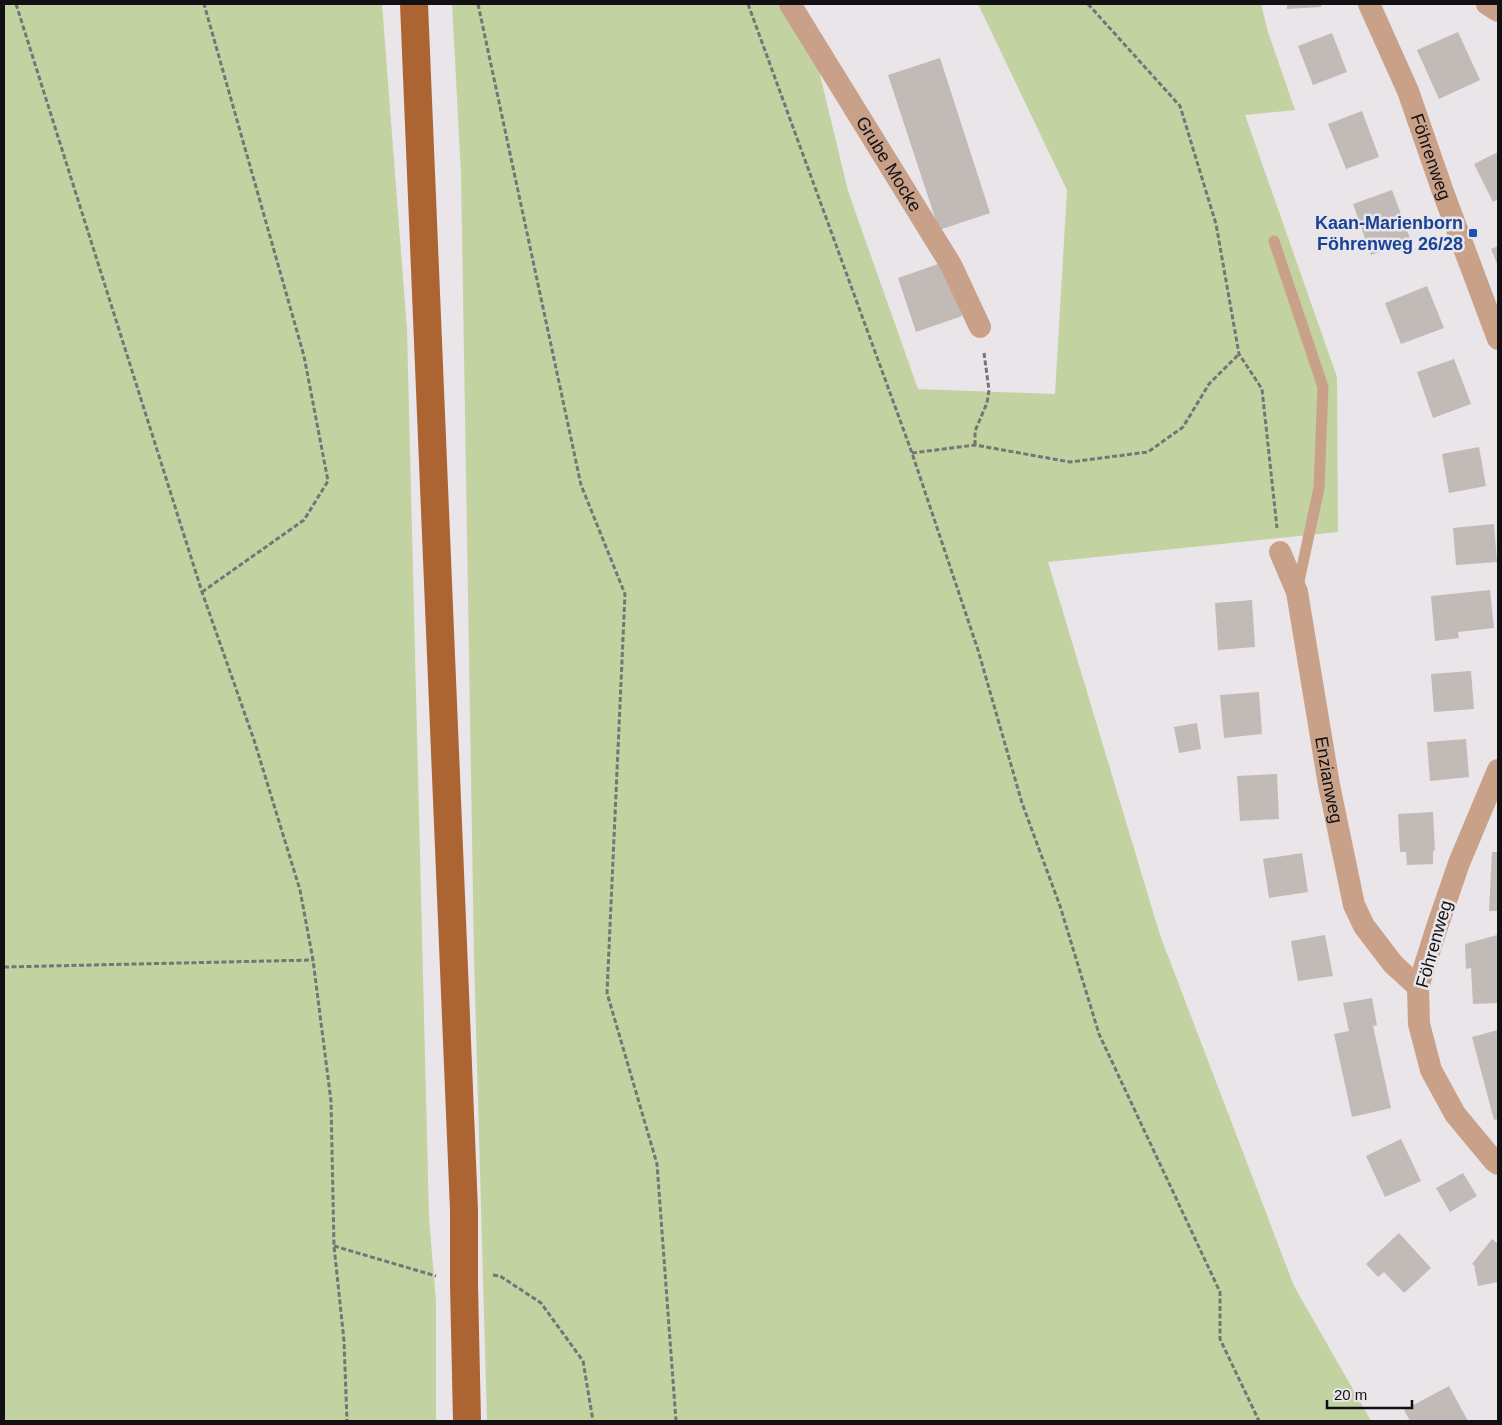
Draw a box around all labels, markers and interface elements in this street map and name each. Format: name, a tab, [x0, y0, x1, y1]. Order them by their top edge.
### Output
street label: Föhrenweg	[1407, 111, 1455, 203]
street label: Grube Mocke	[852, 113, 926, 215]
place label: Kaan-Marienborn Föhrenweg 26/28	[1315, 213, 1463, 254]
marker: Kaan-Marienborn Föhrenweg 26/28	[1467, 227, 1479, 239]
street label: Enzianweg	[1311, 735, 1347, 825]
street label: Föhrenweg	[1412, 898, 1456, 990]
scale bar	[1327, 1378, 1412, 1410]
text: 20 m	[1334, 1386, 1367, 1403]

